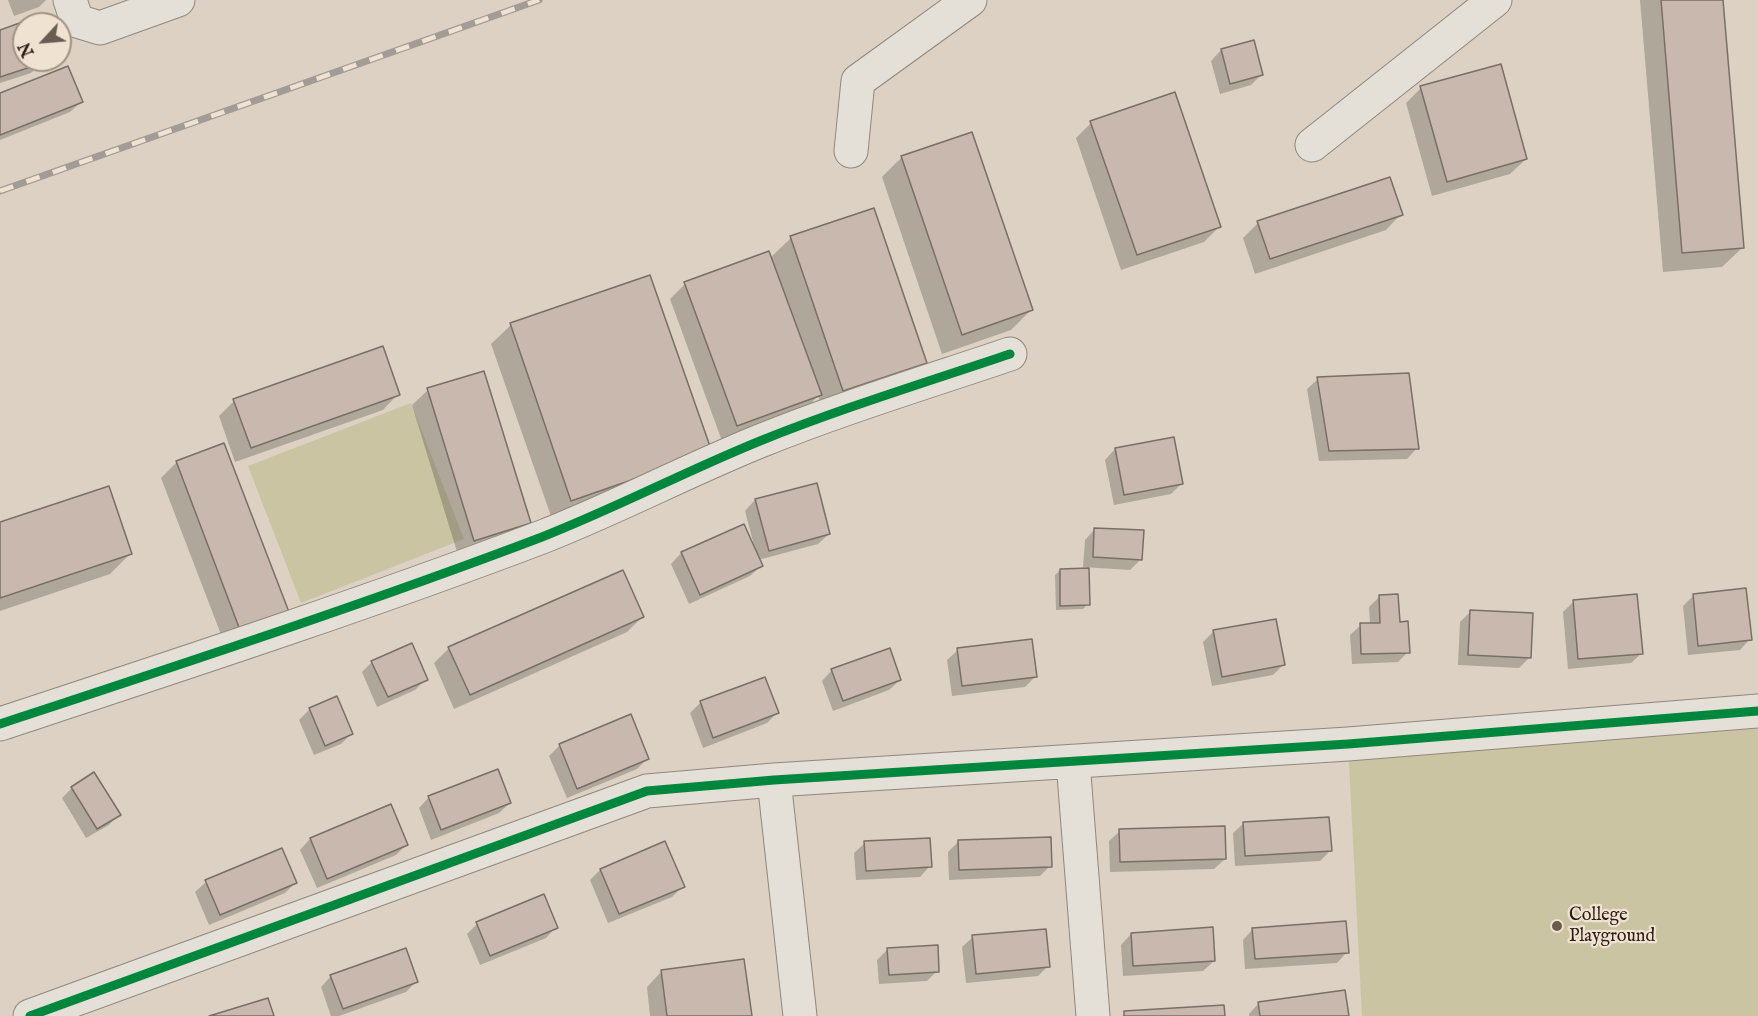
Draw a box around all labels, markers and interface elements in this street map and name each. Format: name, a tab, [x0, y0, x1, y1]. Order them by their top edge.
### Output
north arrow	[12, 12, 72, 72]
text: N	[16, 38, 40, 60]
place label: College Playground	[1569, 905, 1655, 948]
marker: College Playground	[1550, 919, 1564, 933]

